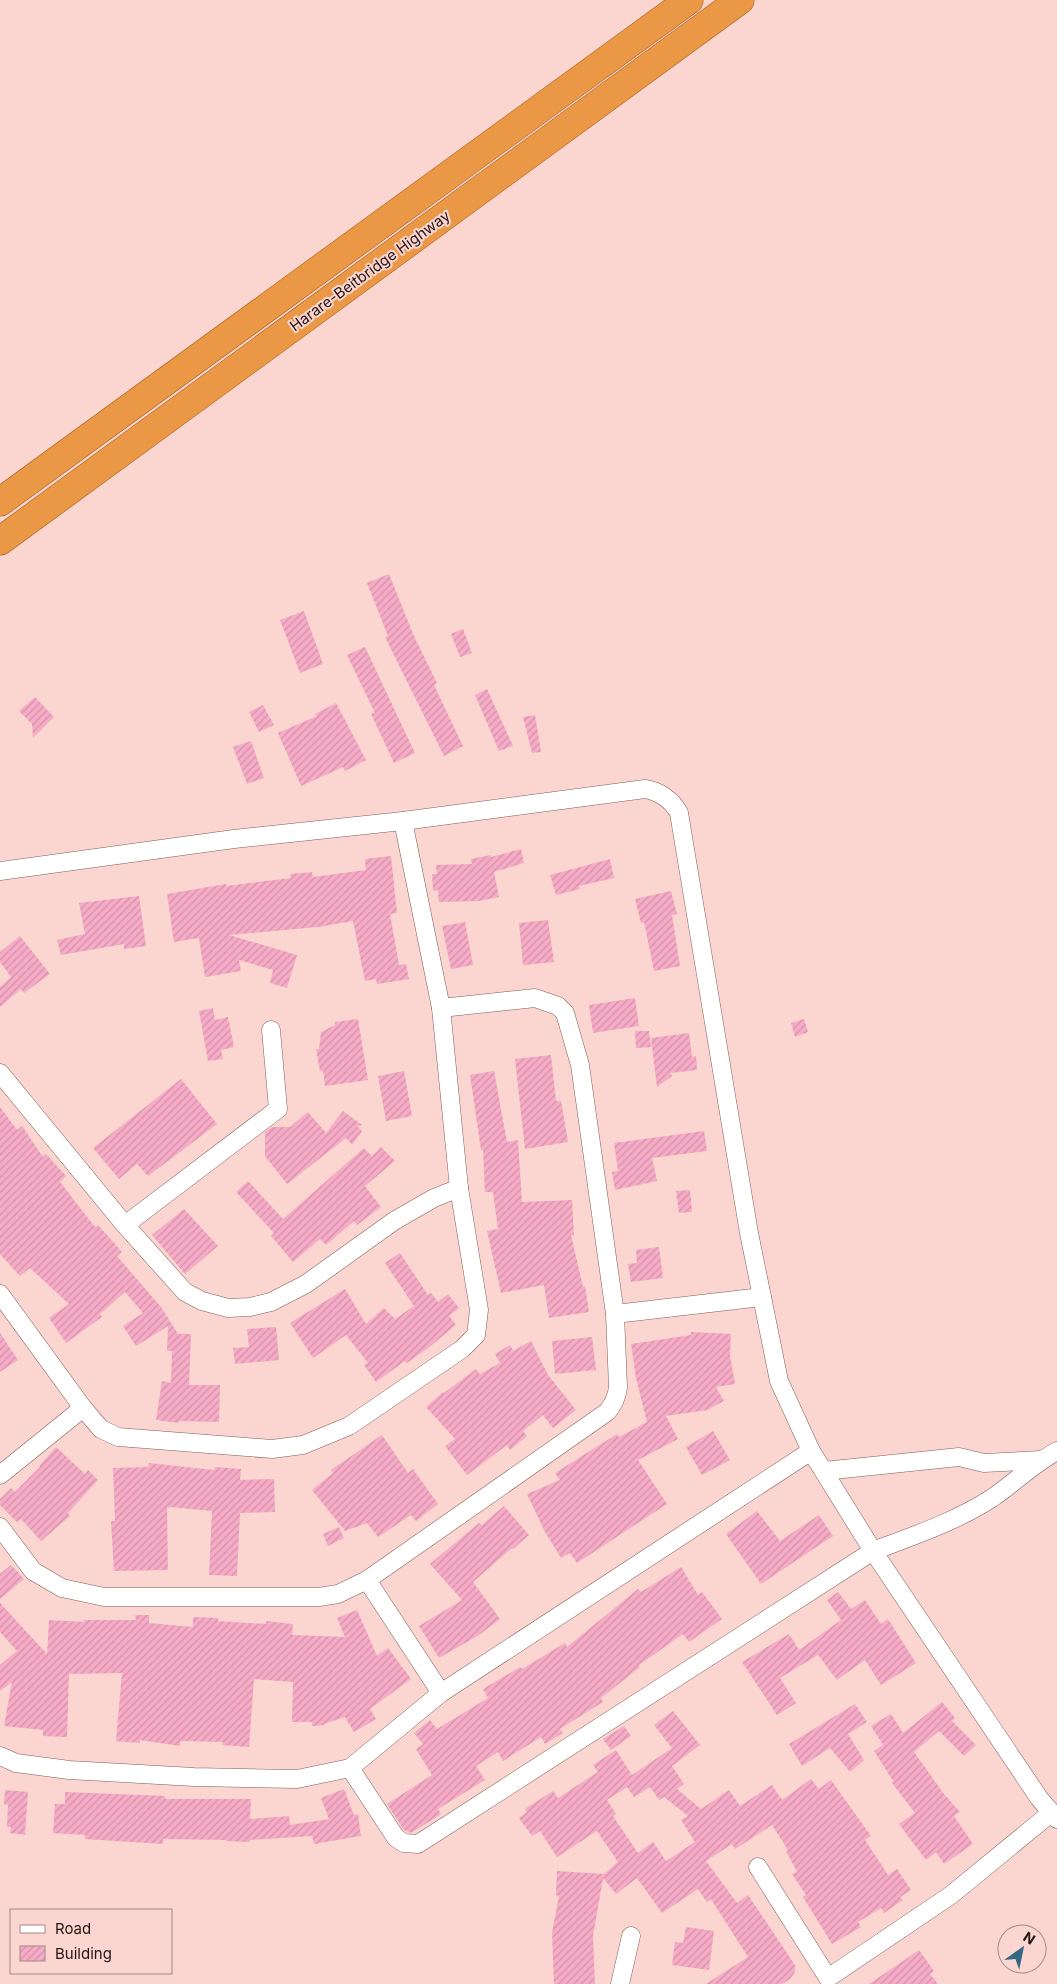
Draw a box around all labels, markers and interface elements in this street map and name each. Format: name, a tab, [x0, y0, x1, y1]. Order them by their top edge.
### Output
street label: Harare-Beitbridge Highway	[286, 206, 454, 335]
legend	[10, 1909, 172, 1974]
text: Road	[55, 1919, 91, 1938]
north arrow	[997, 1924, 1047, 1974]
text: N	[1020, 1928, 1038, 1948]
text: Building	[55, 1944, 112, 1963]

